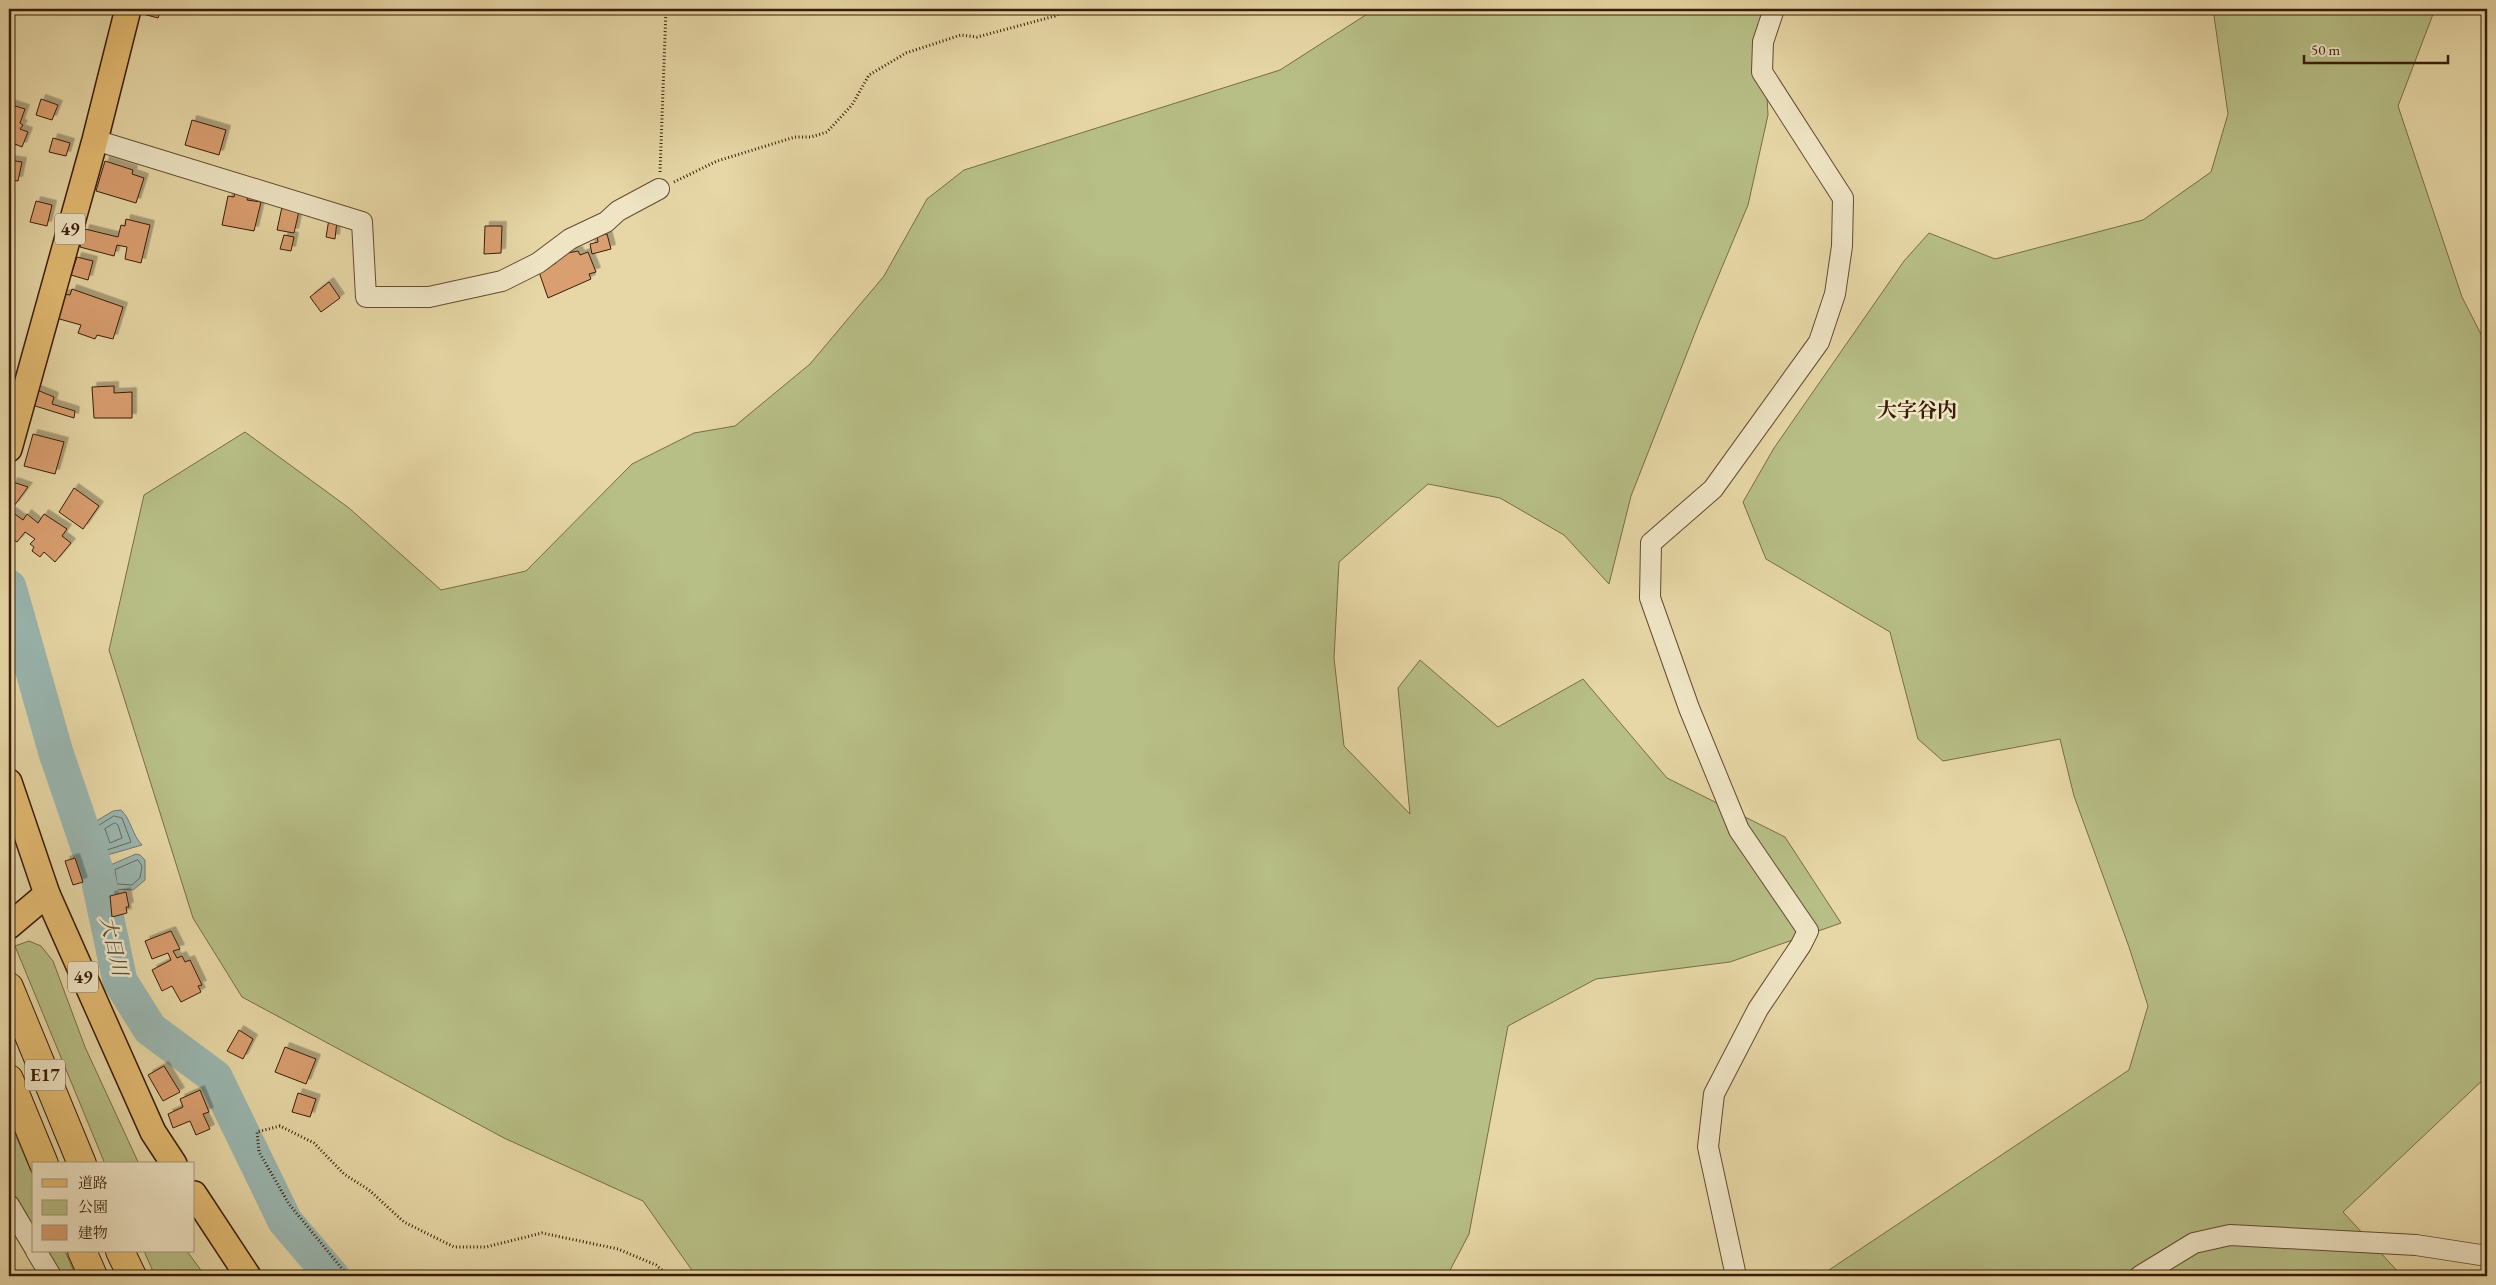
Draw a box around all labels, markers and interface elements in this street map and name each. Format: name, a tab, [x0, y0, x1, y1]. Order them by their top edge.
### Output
scale bar	[2304, 32, 2447, 64]
text: 50 m	[2311, 40, 2340, 59]
road number: 49	[55, 213, 85, 244]
district label: 大字谷内	[1877, 397, 1957, 423]
water label: 大日川	[95, 914, 134, 980]
road number: 49	[68, 962, 98, 992]
road number: E17	[25, 1060, 65, 1090]
legend	[32, 1162, 195, 1252]
text: 道路	[78, 1173, 108, 1192]
text: 公園	[78, 1197, 108, 1216]
text: 建物	[78, 1223, 108, 1242]

